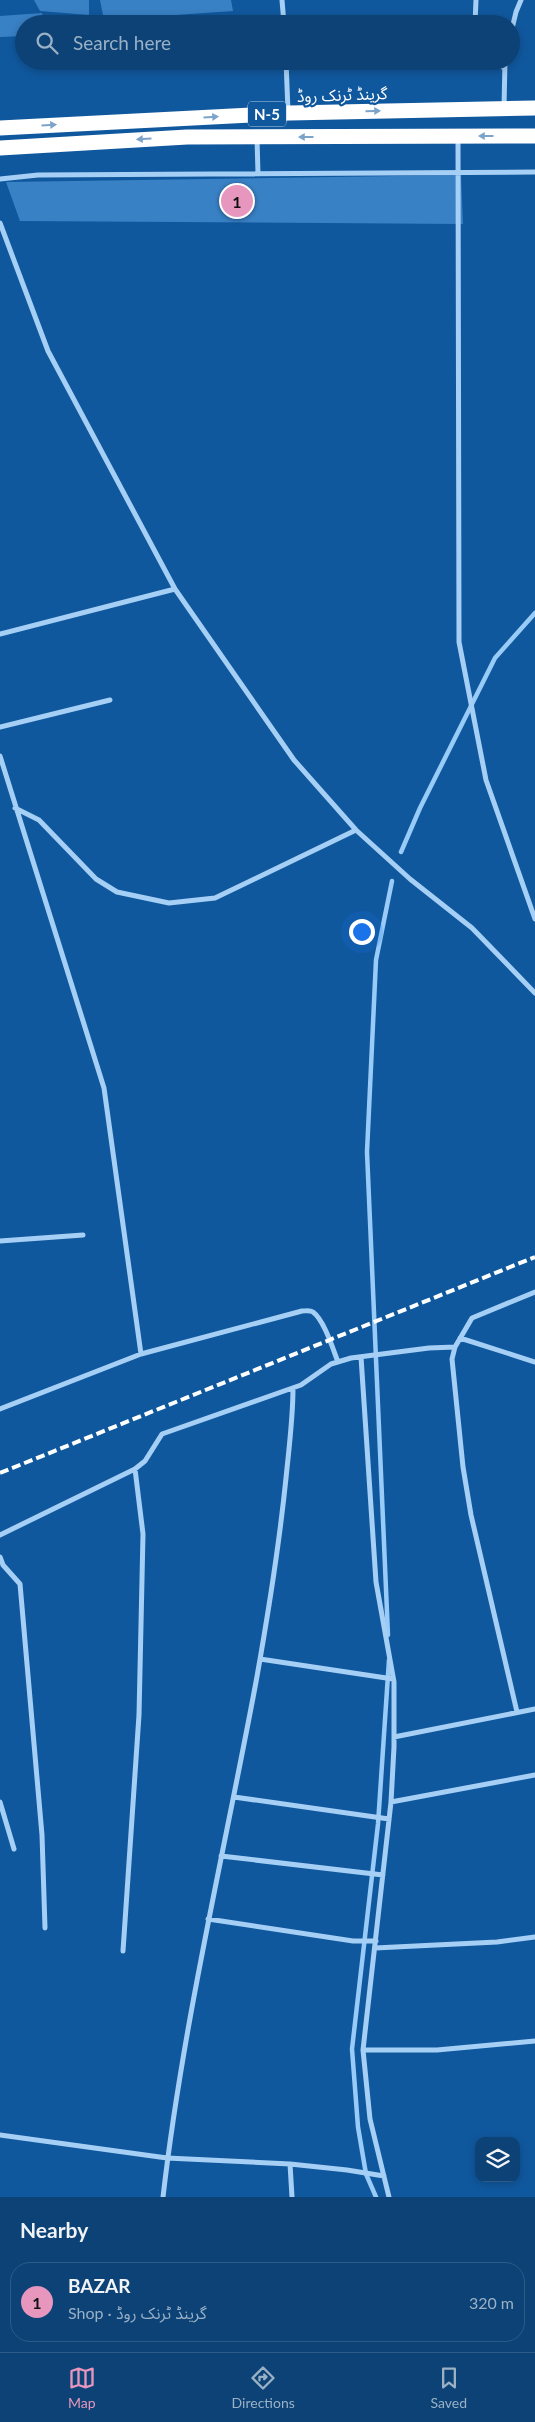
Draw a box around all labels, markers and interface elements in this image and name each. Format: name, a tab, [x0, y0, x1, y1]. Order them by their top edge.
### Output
search box	[15, 15, 520, 70]
icon: search	[33, 29, 61, 57]
text: Search here	[73, 31, 171, 54]
street label: گرینڈ ٹرنک روڈ	[296, 83, 388, 106]
road number: N-5	[248, 102, 286, 126]
one-way arrow	[366, 107, 382, 115]
one-way arrow	[203, 113, 219, 121]
one-way arrow	[41, 121, 57, 129]
one-way arrow	[478, 132, 494, 140]
one-way arrow	[298, 133, 314, 141]
one-way arrow	[136, 136, 152, 144]
pin: 1	[221, 182, 253, 220]
your location	[349, 919, 375, 945]
map controls	[475, 2137, 520, 2182]
button: layers	[475, 2137, 520, 2182]
text: Nearby	[20, 2217, 88, 2242]
text: BAZAR	[68, 2274, 130, 2297]
text: 1	[32, 2293, 42, 2312]
text: 320 m	[469, 2293, 514, 2312]
text: Shop · گرینڈ ٹرنک روڈ	[68, 2303, 207, 2322]
tab: Map	[68, 2364, 96, 2411]
tab: Directions	[232, 2364, 295, 2411]
tab: Saved	[431, 2364, 467, 2411]

